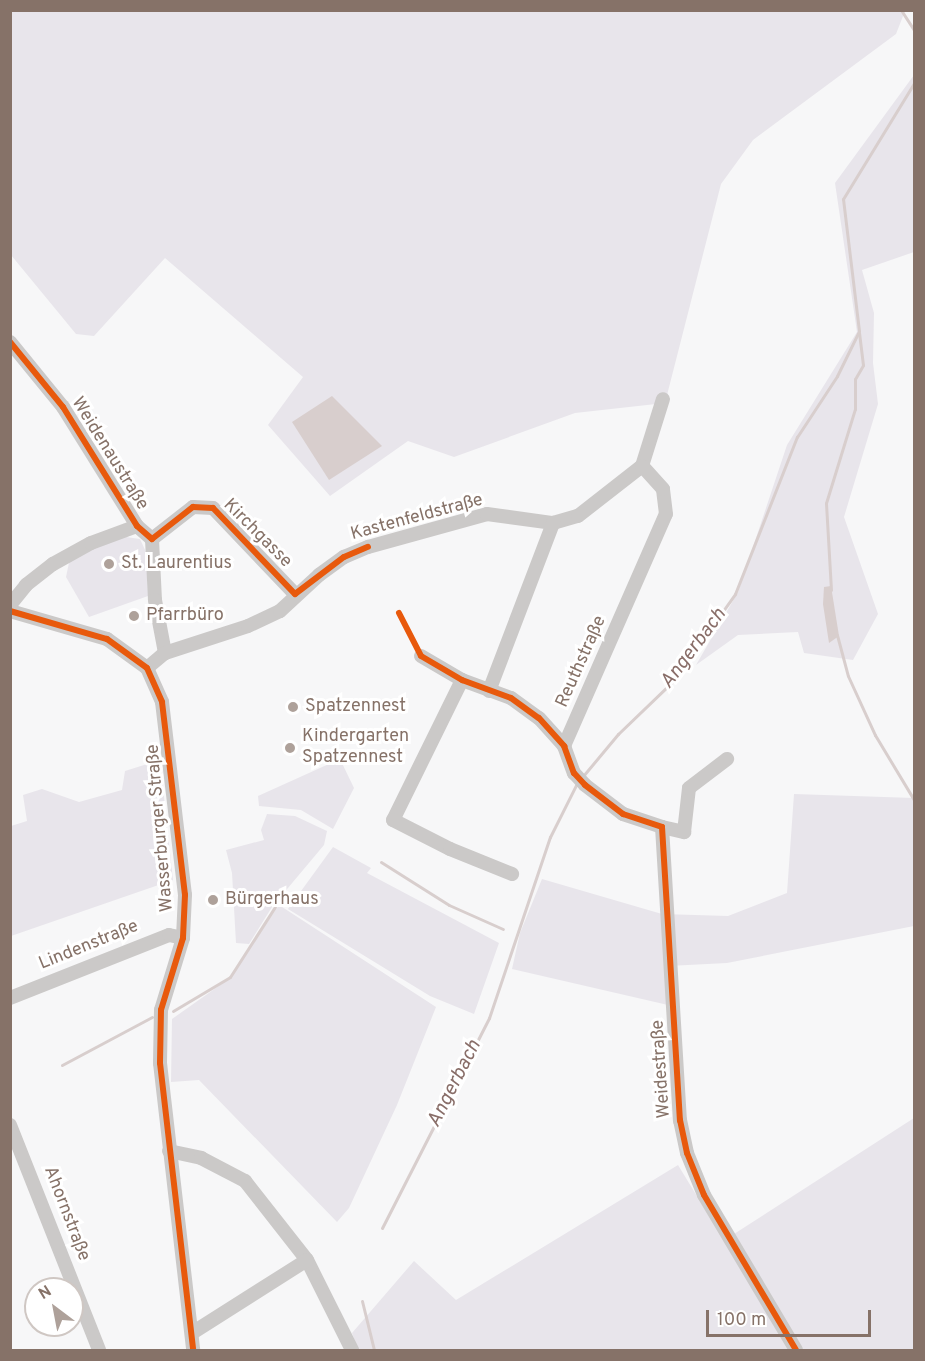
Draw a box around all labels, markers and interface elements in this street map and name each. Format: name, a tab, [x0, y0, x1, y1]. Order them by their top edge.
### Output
street label: Weidenaustraße	[66, 394, 152, 514]
street label: Kastenfeldstraße	[348, 490, 486, 546]
street label: Kirchgasse	[218, 495, 296, 573]
place label: St. Laurentius	[121, 553, 232, 575]
marker: St. Laurentius	[102, 557, 116, 571]
water label: Angerbach	[656, 604, 732, 694]
place label: Pfarrbüro	[146, 605, 224, 627]
marker: Pfarrbüro	[127, 609, 141, 623]
street label: Reuthstraße	[552, 613, 612, 711]
place label: Spatzennest	[305, 696, 406, 718]
marker: Spatzennest	[286, 700, 300, 714]
place label: Kindergarten Spatzennest	[302, 727, 409, 770]
marker: Kindergarten Spatzennest	[283, 741, 297, 755]
street label: Wasserburger Straße	[143, 743, 179, 913]
place label: Bürgerhaus	[225, 889, 319, 911]
marker: Bürgerhaus	[206, 893, 220, 907]
street label: Lindenstraße	[36, 916, 142, 976]
street label: Weidestraße	[648, 1019, 676, 1119]
water label: Angerbach	[423, 1036, 487, 1132]
street label: Ahornstraße	[38, 1164, 94, 1264]
north arrow	[24, 1277, 84, 1337]
text: N	[35, 1282, 56, 1305]
scale bar	[709, 1298, 874, 1336]
text: 100 m	[717, 1309, 766, 1332]

